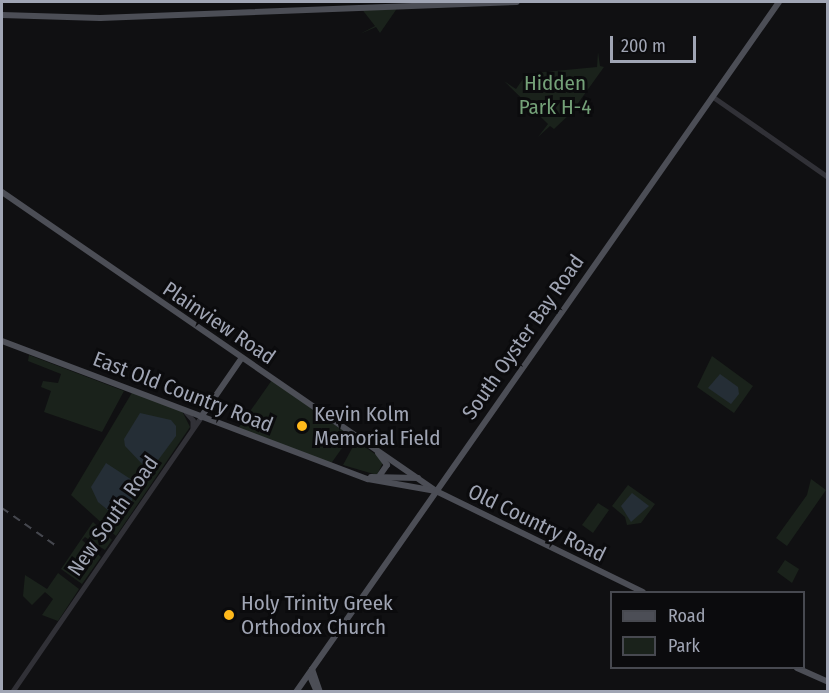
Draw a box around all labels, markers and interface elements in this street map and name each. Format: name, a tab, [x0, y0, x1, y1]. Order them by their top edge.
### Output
scale bar	[613, 24, 698, 62]
text: 200 m	[621, 35, 666, 57]
park label: Hidden Park H-4	[519, 70, 591, 120]
street label: South Oyster Bay Road	[457, 250, 589, 424]
street label: Plainview Road	[158, 276, 280, 370]
street label: East Old Country Road	[89, 346, 277, 438]
place label: Kevin Kolm Memorial Field	[314, 401, 441, 451]
marker: Kevin Kolm Memorial Field	[295, 419, 309, 433]
street label: New South Road	[62, 451, 164, 581]
street label: Old Country Road	[464, 479, 610, 567]
place label: Holy Trinity Greek Orthodox Church	[241, 590, 393, 640]
legend	[610, 591, 805, 669]
text: Road	[668, 605, 705, 627]
marker: Holy Trinity Greek Orthodox Church	[222, 608, 236, 622]
text: Park	[668, 635, 700, 657]

